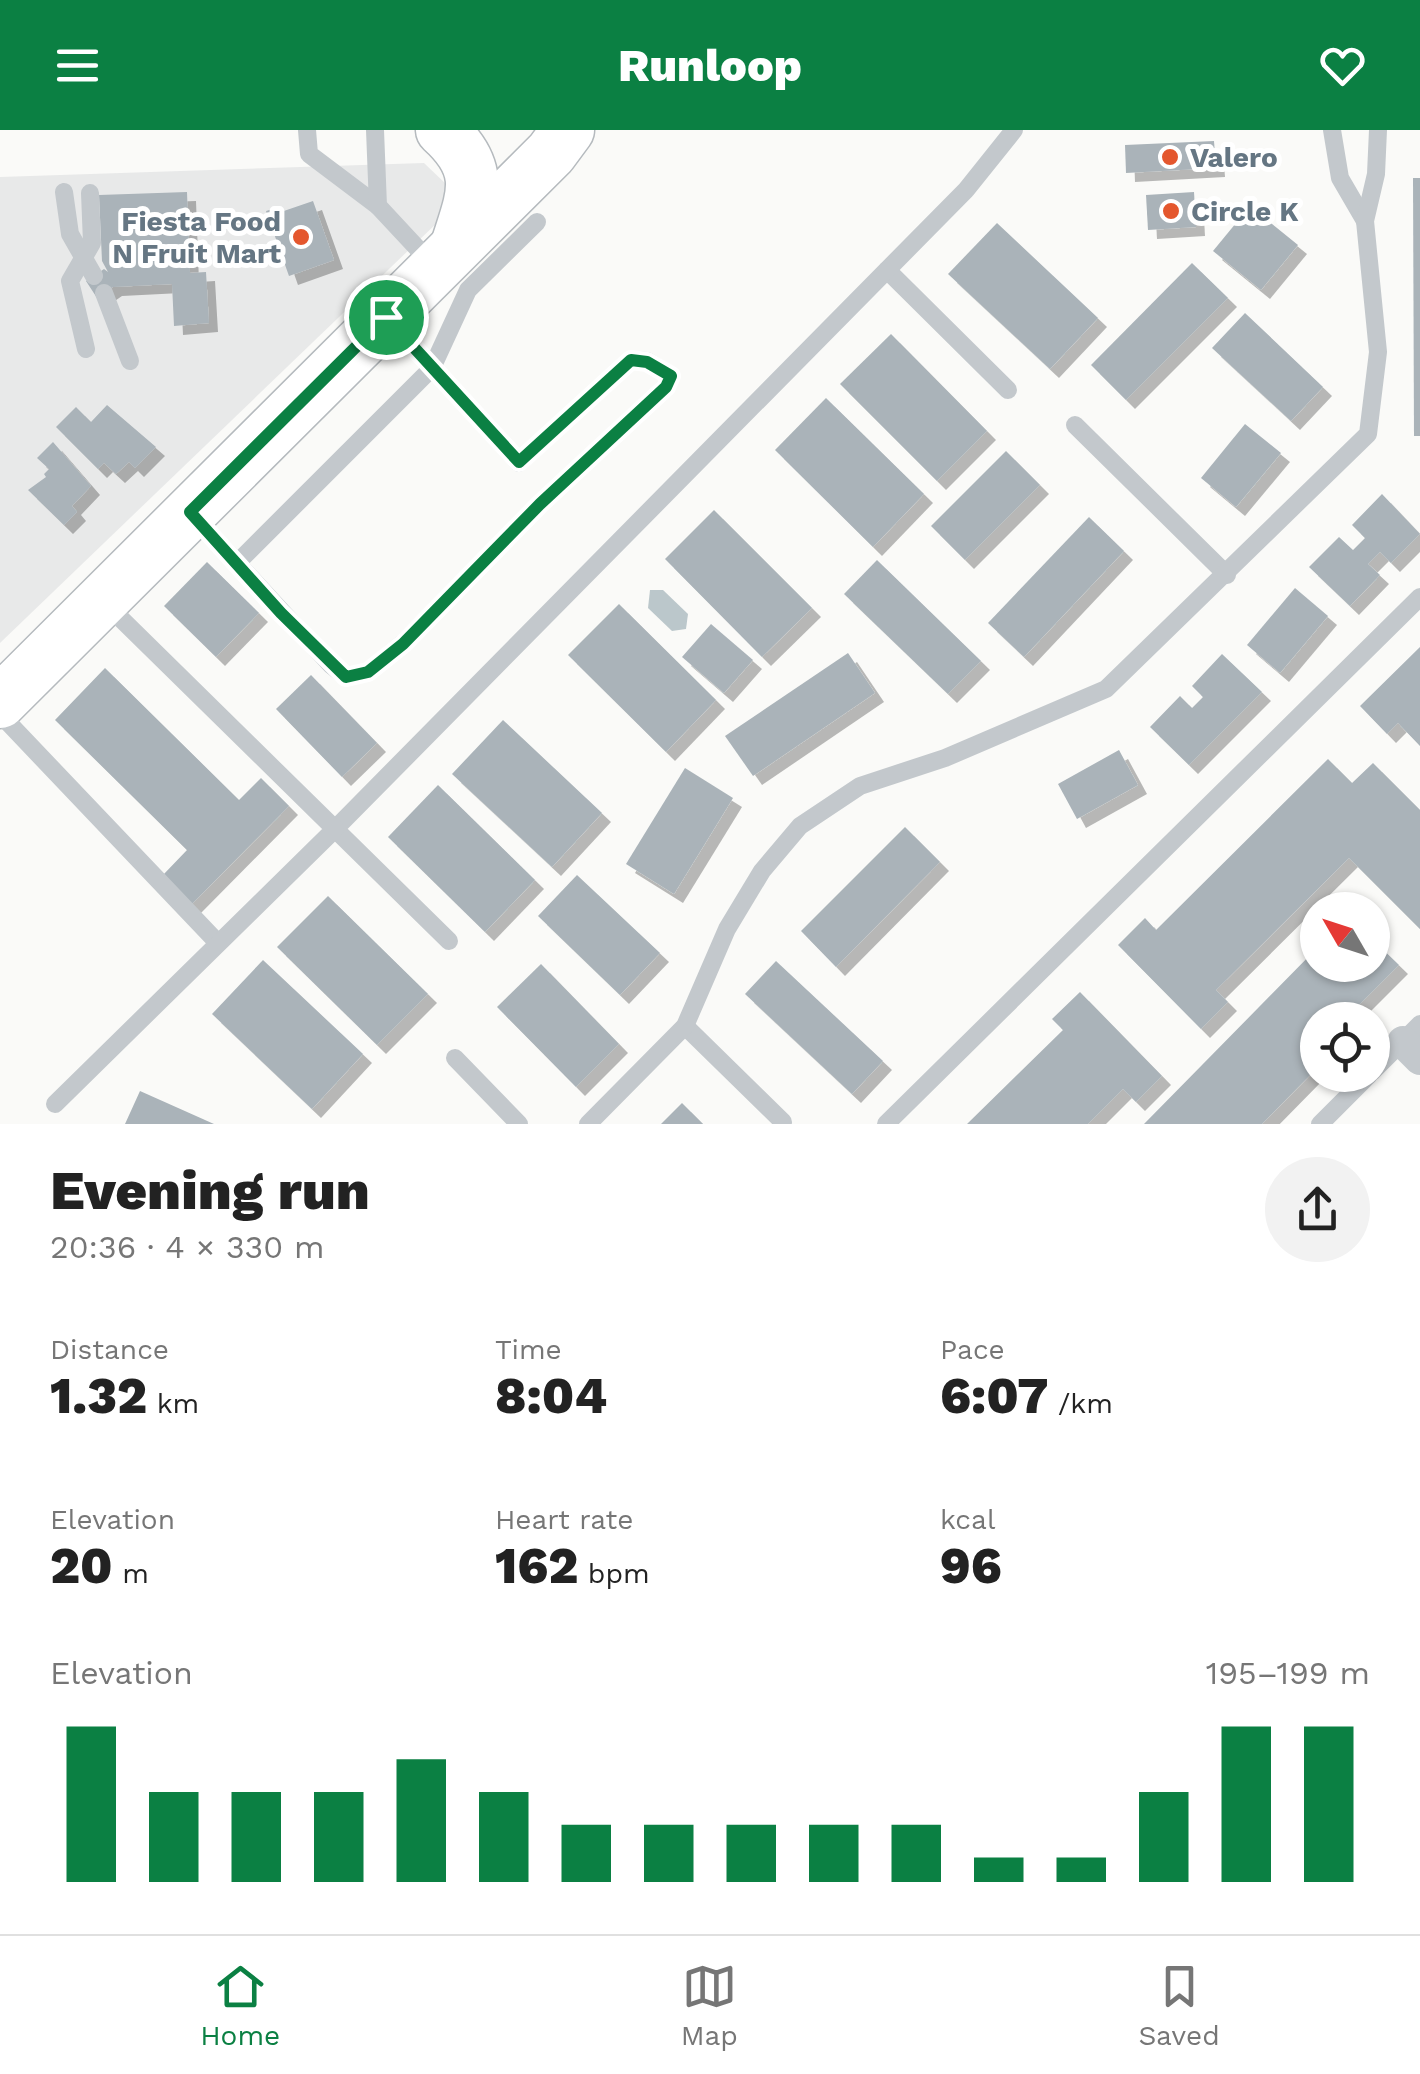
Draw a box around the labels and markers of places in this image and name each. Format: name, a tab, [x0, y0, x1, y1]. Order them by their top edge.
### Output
place label: Valero	[1190, 141, 1278, 174]
marker: Valero	[1159, 146, 1181, 168]
place label: Circle K	[1191, 195, 1299, 228]
marker: Circle K	[1160, 200, 1182, 222]
place label: Fiesta Food N Fruit Mart	[112, 205, 281, 270]
marker: Fiesta Food N Fruit Mart	[290, 226, 312, 248]
pin	[344, 275, 429, 360]

